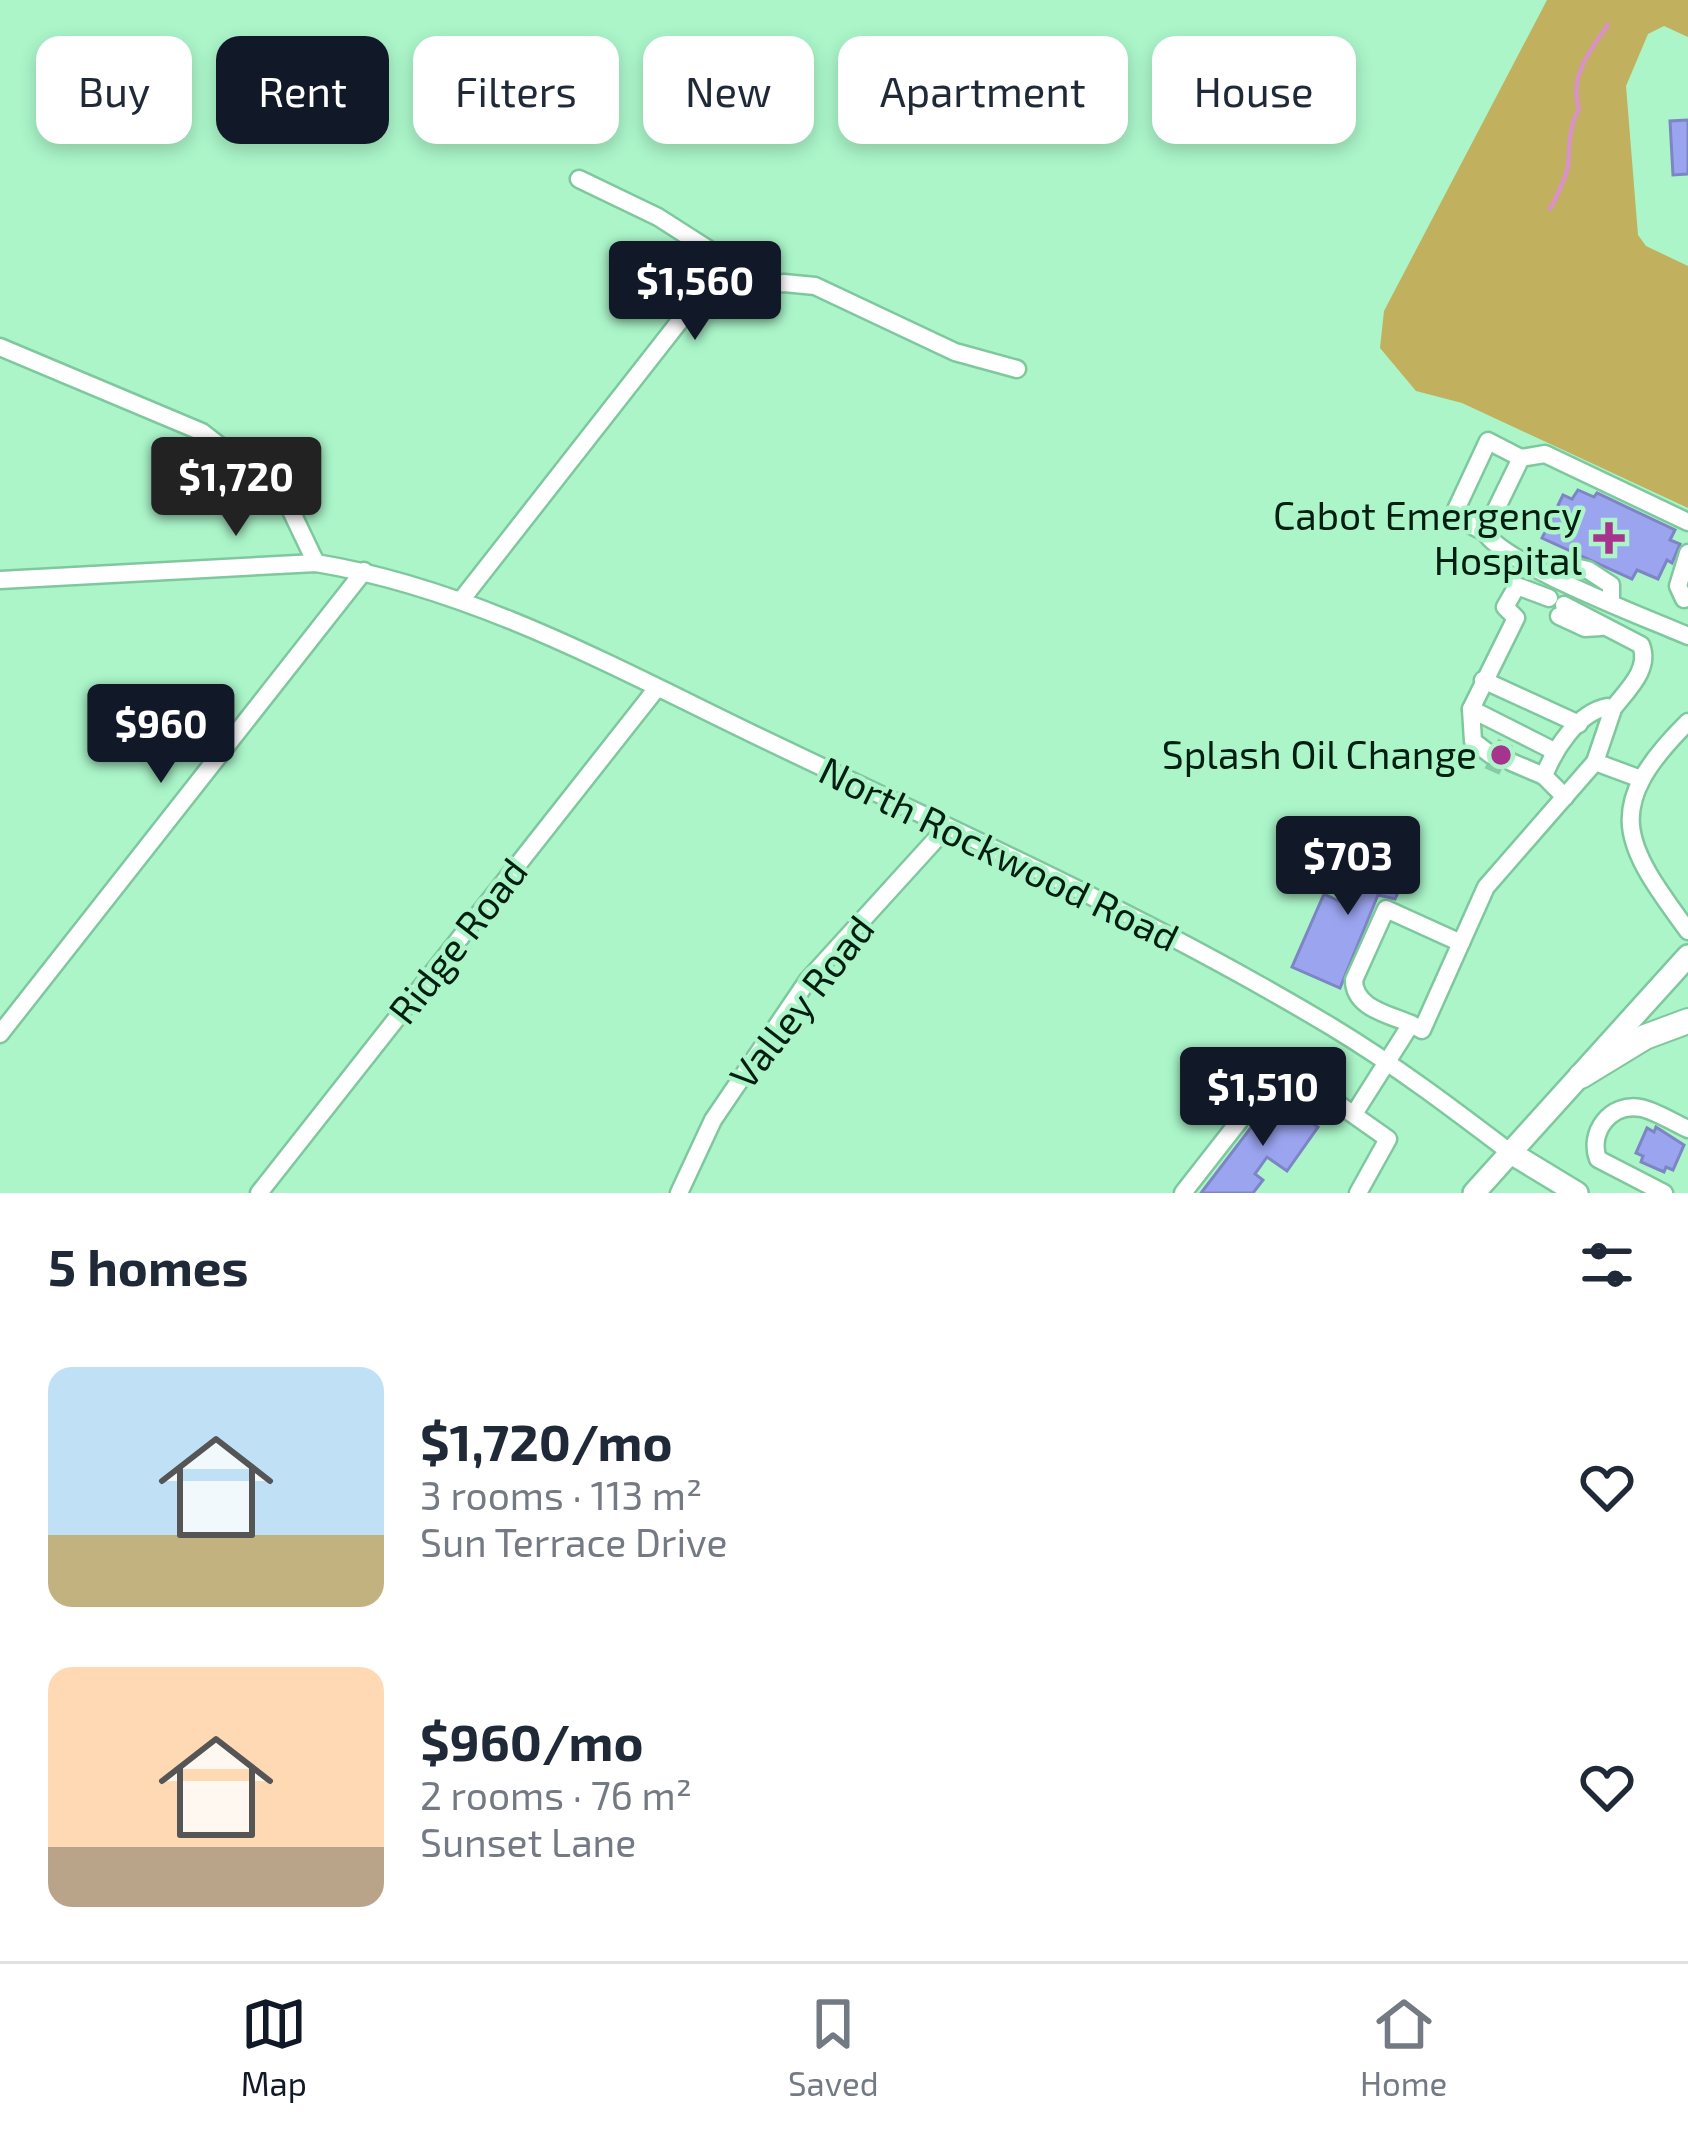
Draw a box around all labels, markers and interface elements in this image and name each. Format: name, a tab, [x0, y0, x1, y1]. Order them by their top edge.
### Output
chip: Buy	[36, 36, 192, 144]
chip: Rent	[216, 36, 389, 144]
chip: Filters	[413, 36, 619, 144]
chip: New	[643, 36, 814, 144]
chip: Apartment	[838, 36, 1128, 144]
chip: House	[1152, 36, 1356, 144]
pin: $1,560	[597, 241, 793, 343]
text: $1,560	[636, 256, 754, 303]
pin: $1,720	[138, 437, 334, 539]
text: $1,720	[178, 452, 294, 499]
place label: Cabot Emergency Hospital	[1273, 491, 1582, 583]
marker: Cabot Emergency Hospital	[1593, 522, 1625, 554]
pin: $960	[90, 684, 232, 786]
text: $960	[114, 699, 208, 746]
place label: Splash Oil Change	[1162, 730, 1477, 777]
marker: Splash Oil Change	[1488, 742, 1514, 768]
street label: North Rockwood Road	[812, 745, 1187, 960]
pin: $703	[1277, 816, 1419, 918]
text: $703	[1303, 831, 1393, 878]
street label: Ridge Road	[378, 848, 536, 1032]
street label: Valley Road	[719, 905, 883, 1097]
pin: $1,510	[1165, 1047, 1361, 1149]
text: $1,510	[1207, 1062, 1319, 1109]
icon: filters	[1574, 1232, 1640, 1298]
text: 5 homes	[48, 1235, 249, 1296]
text: $1,720/mo	[420, 1410, 673, 1471]
icon: home	[144, 1415, 288, 1559]
icon: heart	[1574, 1454, 1640, 1520]
text: 3 rooms · 113 m²	[420, 1471, 702, 1518]
text: Sun Terrace Drive	[420, 1518, 727, 1565]
text: $960/mo	[420, 1710, 644, 1771]
icon: home	[144, 1715, 288, 1859]
icon: heart	[1574, 1754, 1640, 1820]
text: 2 rooms · 76 m²	[420, 1771, 692, 1818]
text: Sunset Lane	[420, 1818, 636, 1865]
tab: Map	[241, 1991, 307, 2103]
tab: Saved	[788, 1991, 879, 2103]
tab: Home	[1360, 1991, 1447, 2103]

